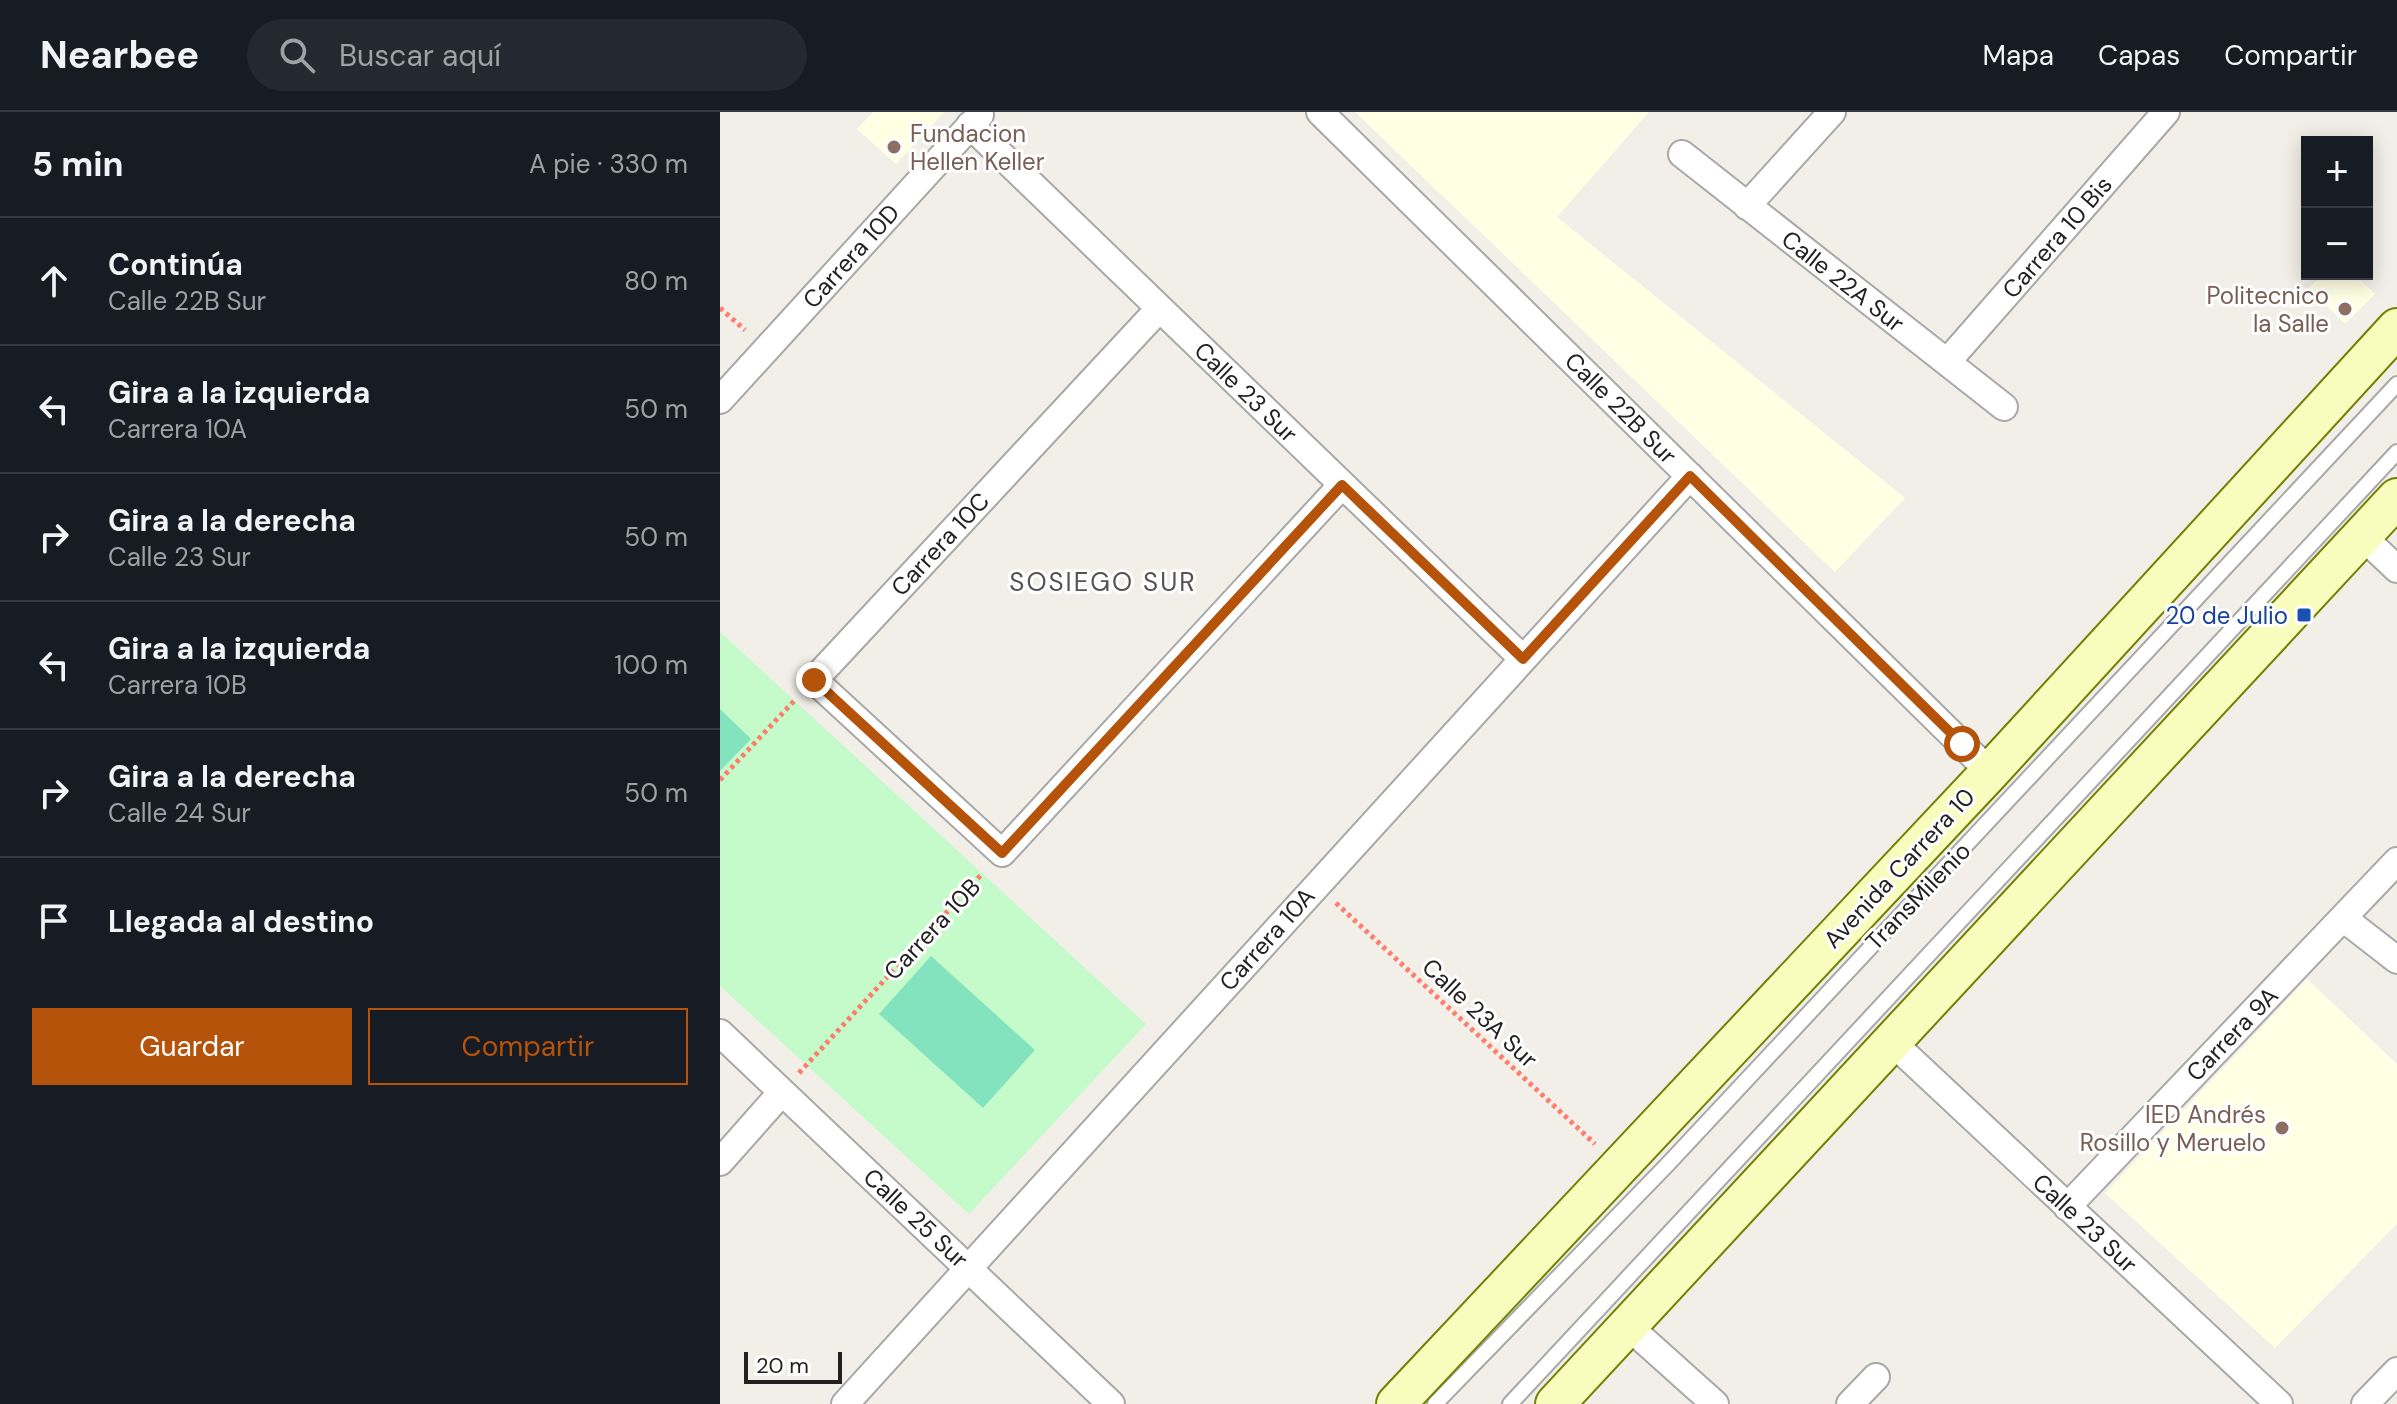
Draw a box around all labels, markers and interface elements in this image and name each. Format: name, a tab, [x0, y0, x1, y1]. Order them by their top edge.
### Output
search box	[247, 19, 807, 91]
text: Nearbee	[40, 30, 199, 80]
icon: search	[275, 33, 319, 77]
text: Buscar aquí	[339, 36, 501, 75]
text: Mapa	[1983, 37, 2054, 74]
text: Capas	[2098, 37, 2180, 74]
text: Compartir	[2224, 37, 2357, 74]
place label: Fundacion Hellen Keller	[910, 118, 1045, 177]
map controls	[2301, 136, 2373, 280]
button: +	[2301, 136, 2373, 208]
marker: Fundacion Hellen Keller	[885, 138, 903, 156]
text: 5 min	[32, 142, 123, 187]
text: A pie · 330 m	[529, 147, 688, 181]
street label: Carrera 10 Bis	[1995, 169, 2119, 305]
street label: Carrera 10D	[796, 197, 906, 315]
button: −	[2301, 208, 2373, 280]
street label: Calle 22A Sur	[1775, 223, 1911, 339]
text: Continúa	[108, 245, 243, 284]
icon: ahead	[32, 259, 76, 303]
text: 80 m	[624, 264, 688, 298]
place label: Politecnico la Salle	[2207, 280, 2329, 339]
text: Calle 22B Sur	[108, 284, 266, 318]
marker: Politecnico la Salle	[2336, 300, 2354, 318]
street label: Calle 23 Sur	[1188, 335, 1304, 449]
street label: Calle 22B Sur	[1558, 345, 1684, 471]
text: Gira a la izquierda	[108, 373, 370, 412]
icon: left	[32, 387, 76, 431]
text: 50 m	[624, 392, 688, 426]
text: Carrera 10A	[108, 412, 247, 446]
street label: Carrera 10C	[884, 486, 996, 602]
text: Gira a la derecha	[108, 501, 356, 540]
icon: right	[32, 515, 76, 559]
text: 50 m	[624, 520, 688, 554]
text: Calle 23 Sur	[108, 540, 251, 574]
district label: SOSIEGO SUR	[1009, 565, 1197, 599]
place label: 20 de Julio	[2165, 600, 2288, 631]
marker: 20 de Julio	[2295, 606, 2313, 624]
text: Gira a la izquierda	[108, 629, 370, 668]
icon: left	[32, 643, 76, 687]
text: 100 m	[614, 648, 688, 682]
route end	[796, 662, 832, 698]
text: Carrera 10B	[108, 668, 247, 702]
route start	[1944, 726, 1980, 762]
text: Gira a la derecha	[108, 757, 356, 796]
icon: right	[32, 771, 76, 815]
text: 50 m	[624, 776, 688, 810]
street label: Avenida Carrera 10	[1817, 781, 1981, 955]
text: Calle 24 Sur	[108, 796, 251, 830]
street label: TransMilenio	[1859, 835, 1977, 957]
street label: Carrera 10B	[877, 872, 987, 986]
street label: Carrera 10A	[1213, 881, 1322, 997]
icon: arrive	[32, 899, 76, 943]
text: Llegada al destino	[108, 902, 374, 941]
street label: Calle 23A Sur	[1416, 952, 1544, 1075]
street label: Carrera 9A	[2179, 980, 2285, 1088]
button: Guardar	[32, 1008, 352, 1085]
button: Compartir	[368, 1008, 688, 1085]
place label: IED Andrés Rosillo y Meruelo	[2080, 1099, 2266, 1158]
marker: IED Andrés Rosillo y Meruelo	[2273, 1119, 2291, 1137]
street label: Calle 25 Sur	[857, 1162, 975, 1275]
street label: Calle 23 Sur	[2026, 1167, 2144, 1279]
scale bar	[744, 1348, 842, 1384]
text: 20 m	[756, 1351, 809, 1380]

